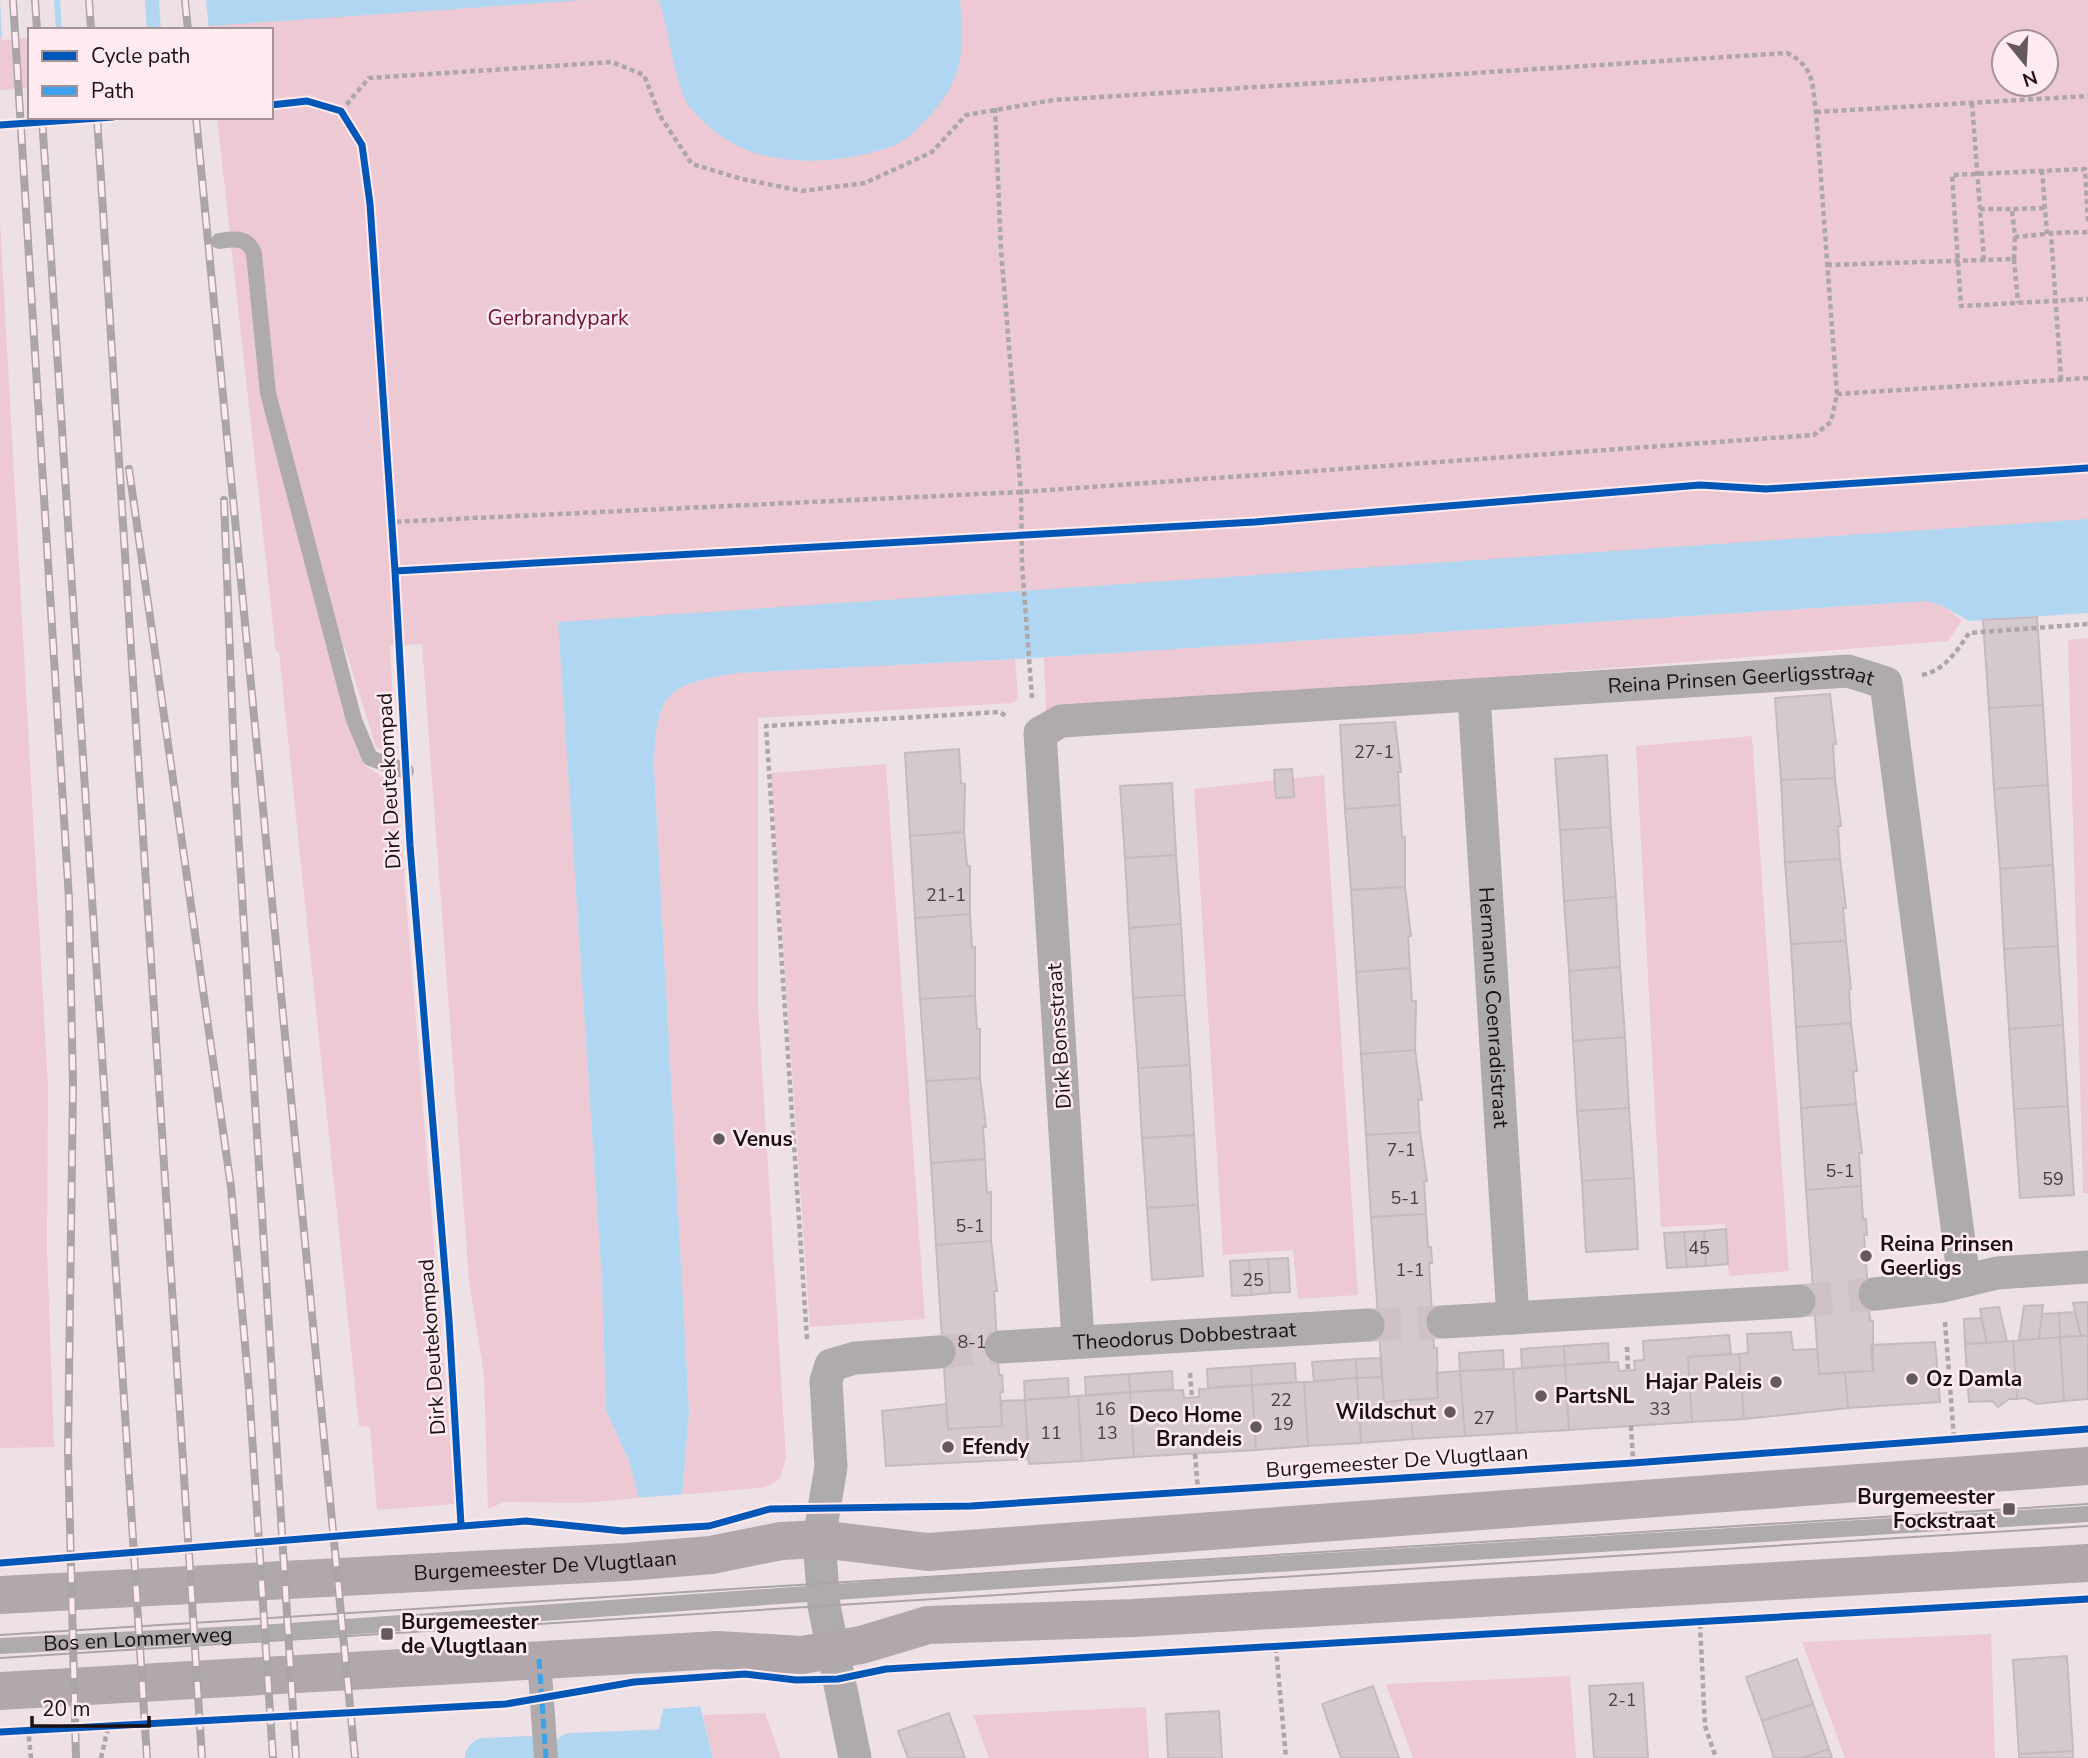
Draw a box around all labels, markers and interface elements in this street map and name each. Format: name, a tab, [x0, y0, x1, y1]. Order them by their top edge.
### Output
legend	[28, 28, 273, 119]
north arrow	[1990, 28, 2060, 98]
text: Cycle path	[91, 42, 190, 70]
text: N	[2019, 64, 2041, 93]
text: Path	[91, 77, 134, 105]
park label: Gerbrandypark	[487, 304, 629, 332]
street label: Reina Prinsen Geerligsstraat	[1607, 657, 1878, 700]
street label: Dirk Deutekompad	[370, 692, 408, 870]
house number: 27-1	[1354, 740, 1394, 764]
house number: 21-1	[926, 883, 966, 907]
street label: Hermanus Coenradistraat	[1472, 886, 1515, 1129]
street label: Dirk Bonsstraat	[1040, 961, 1078, 1110]
place label: Venus	[732, 1125, 793, 1153]
marker: Venus	[711, 1131, 727, 1147]
house number: 7-1	[1386, 1138, 1416, 1162]
house number: 5-1	[1825, 1159, 1855, 1183]
house number: 59	[2042, 1167, 2064, 1191]
house number: 5-1	[1390, 1186, 1420, 1210]
house number: 5-1	[955, 1214, 985, 1238]
place label: Reina Prinsen Geerligs	[1880, 1230, 2014, 1282]
house number: 45	[1688, 1236, 1710, 1260]
marker: Reina Prinsen Geerligs	[1858, 1248, 1874, 1264]
street label: Dirk Deutekompad	[412, 1258, 452, 1436]
house number: 1-1	[1395, 1258, 1425, 1282]
house number: 25	[1242, 1268, 1264, 1292]
street label: Theodorus Dobbestraat	[1072, 1315, 1298, 1357]
house number: 8-1	[957, 1330, 987, 1354]
place label: Oz Damla	[1926, 1365, 2022, 1393]
place label: Hajar Paleis	[1645, 1368, 1762, 1396]
marker: Oz Damla	[1904, 1371, 1920, 1387]
marker: Hajar Paleis	[1768, 1374, 1784, 1390]
place label: PartsNL	[1555, 1382, 1635, 1410]
house number: 22	[1270, 1388, 1292, 1412]
marker: PartsNL	[1533, 1388, 1549, 1404]
house number: 16	[1094, 1397, 1116, 1421]
house number: 33	[1649, 1397, 1671, 1421]
place label: Wildschut	[1335, 1398, 1437, 1426]
place label: Deco Home Brandeis	[1129, 1401, 1242, 1453]
marker: Wildschut	[1442, 1404, 1458, 1420]
house number: 27	[1473, 1406, 1495, 1430]
house number: 19	[1272, 1412, 1294, 1436]
marker: Deco Home Brandeis	[1248, 1419, 1264, 1435]
house number: 11	[1040, 1421, 1062, 1445]
house number: 13	[1096, 1421, 1118, 1445]
place label: Efendy	[962, 1433, 1030, 1461]
street label: Burgemeester De Vlugtlaan	[1265, 1438, 1529, 1484]
marker: Efendy	[940, 1439, 956, 1455]
place label: Burgemeester Fockstraat	[1857, 1483, 1996, 1535]
marker: Burgemeester Fockstraat	[2001, 1501, 2017, 1517]
street label: Burgemeester De Vlugtlaan	[413, 1544, 678, 1587]
place label: Burgemeester de Vlugtlaan	[401, 1608, 539, 1660]
street label: Bos en Lommerweg	[43, 1620, 233, 1658]
marker: Burgemeester de Vlugtlaan	[379, 1626, 395, 1642]
scale bar	[32, 1684, 149, 1728]
house number: 2-1	[1607, 1688, 1637, 1712]
text: 20 m	[42, 1695, 91, 1723]

